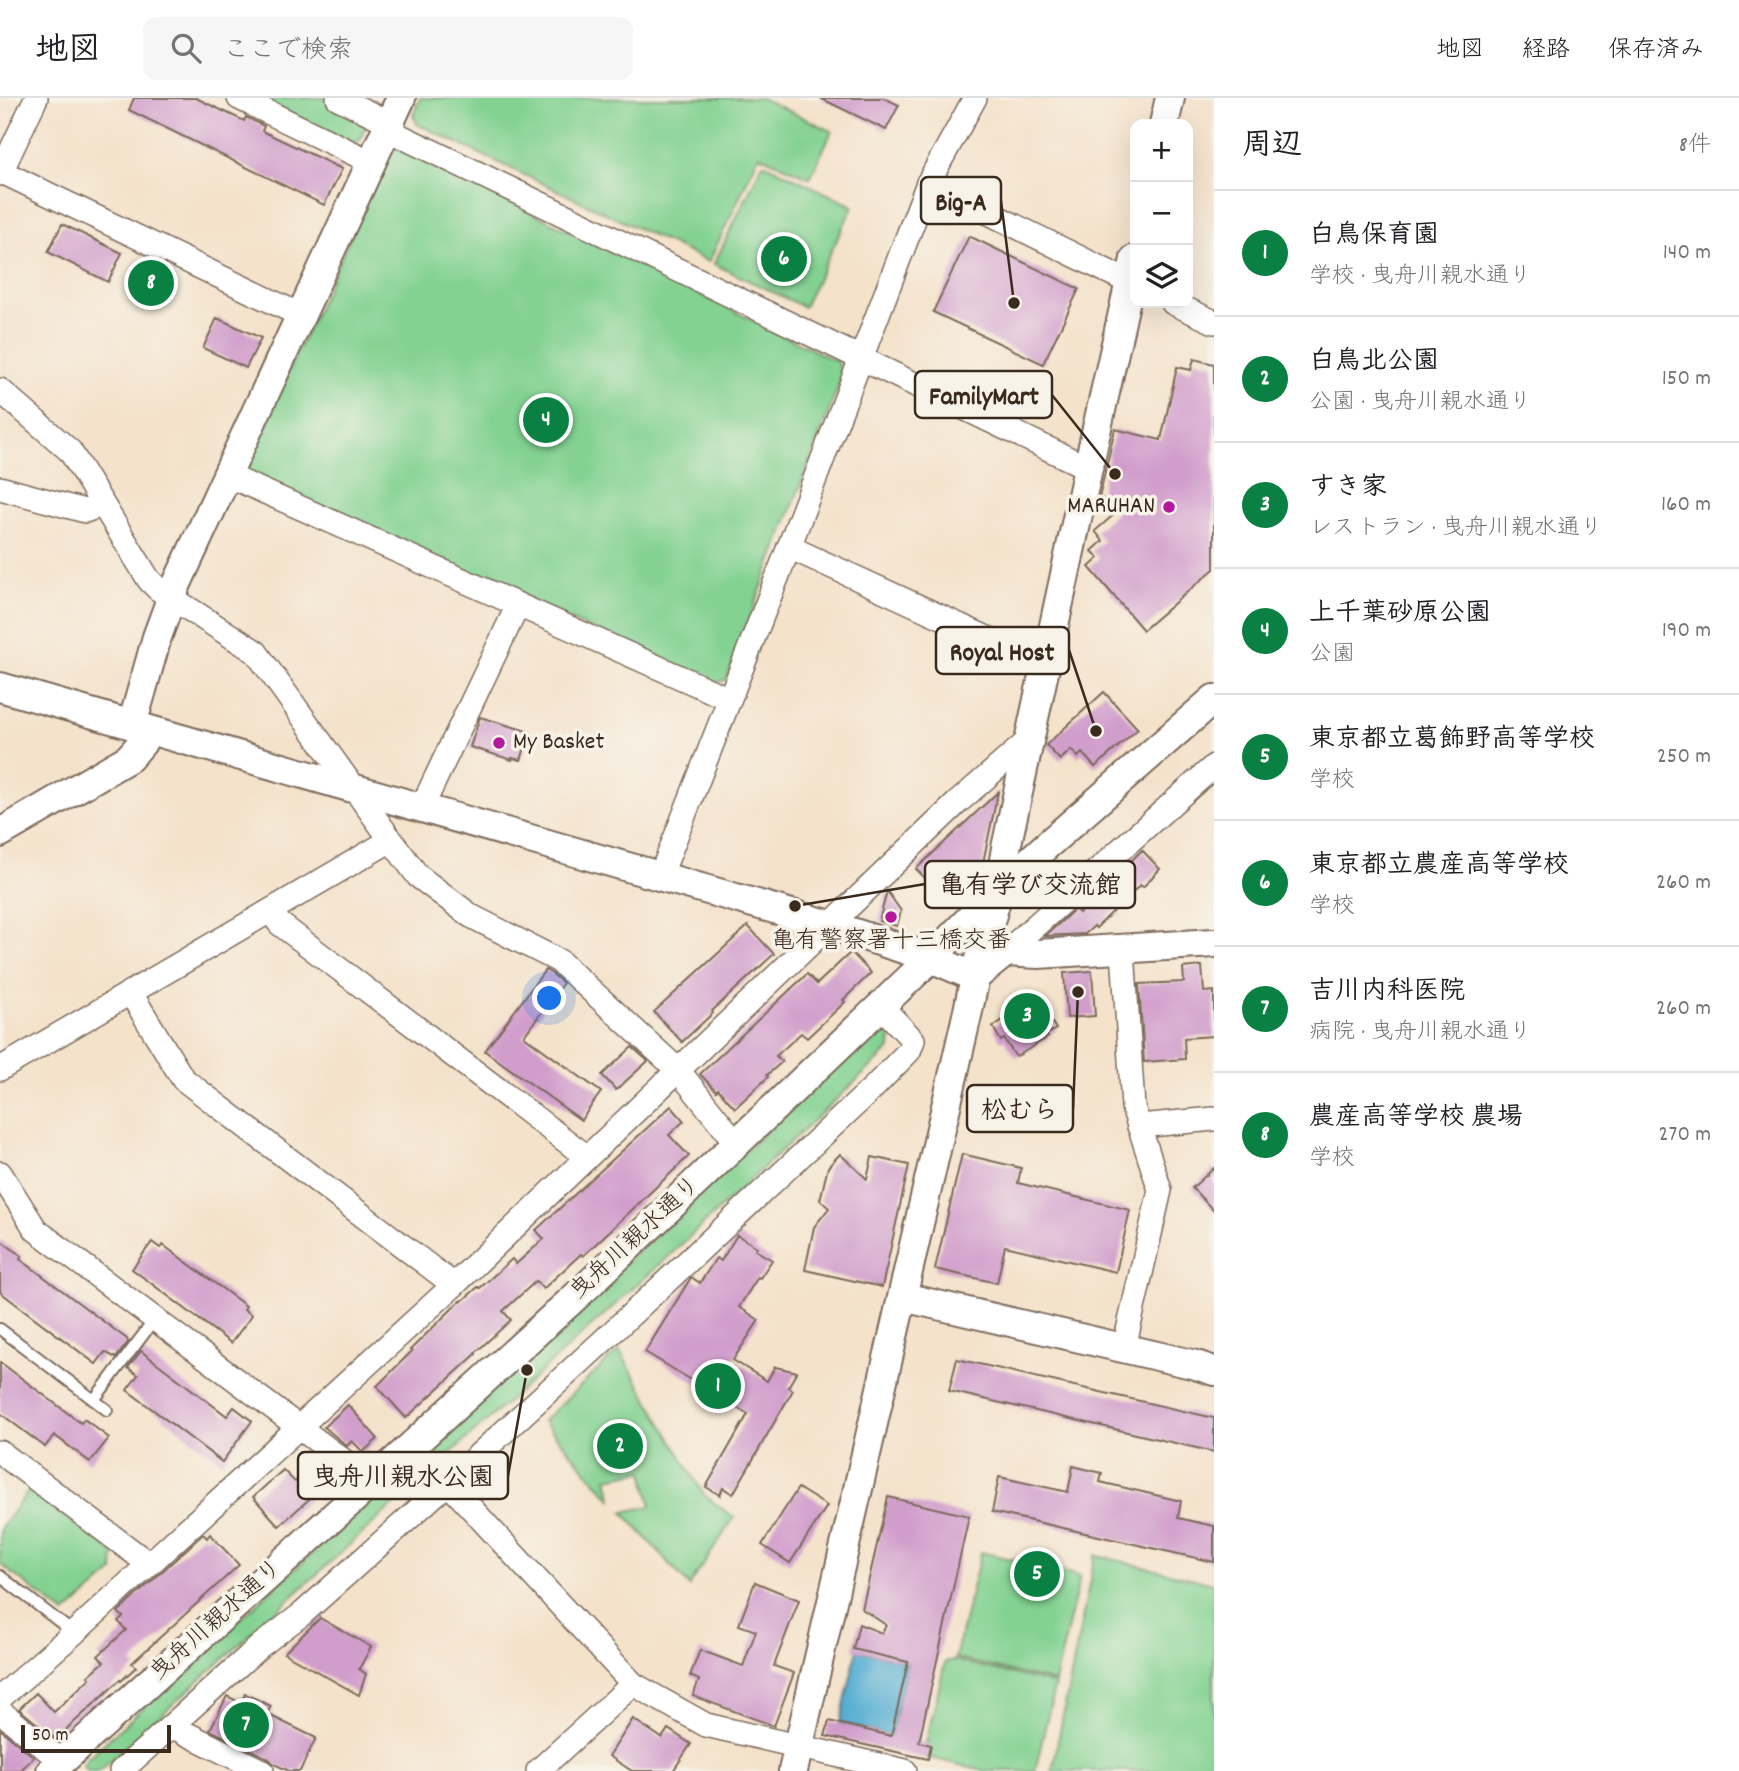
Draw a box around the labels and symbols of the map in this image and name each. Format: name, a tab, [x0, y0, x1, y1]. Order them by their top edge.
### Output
callout: Big-A	[921, 177, 1001, 224]
text: Big-A	[935, 186, 987, 223]
pin: 6	[761, 233, 807, 285]
pin: 8	[128, 257, 174, 309]
callout: FamilyMart	[915, 371, 1052, 418]
text: FamilyMart	[929, 380, 1039, 417]
pin: 4	[523, 394, 569, 446]
place label: MARUHAN	[1067, 490, 1155, 524]
marker: MARUHAN	[1161, 499, 1177, 515]
callout: Royal Host	[936, 627, 1069, 674]
text: Royal Host	[950, 636, 1055, 673]
place label: My Basket	[513, 726, 604, 760]
marker: My Basket	[491, 735, 507, 751]
callout: 亀有学び交流館	[925, 861, 1135, 908]
text: 亀有学び交流館	[939, 869, 1121, 906]
marker: 亀有警察署十三橋交番	[883, 909, 899, 925]
place label: 亀有警察署十三橋交番	[771, 925, 1011, 959]
your location	[532, 981, 566, 1015]
pin: 3	[1004, 990, 1050, 1042]
callout: 松むら	[967, 1085, 1073, 1132]
text: 松むら	[981, 1094, 1059, 1131]
street label: 曳舟川親水通り	[563, 1169, 709, 1309]
pin: 1	[695, 1360, 741, 1412]
pin: 2	[597, 1420, 643, 1472]
callout: 曳舟川親水公園	[298, 1452, 508, 1499]
text: 曳舟川親水公園	[312, 1461, 494, 1498]
pin: 5	[1014, 1548, 1060, 1600]
street label: 曳舟川親水通り	[143, 1552, 291, 1690]
pin: 7	[223, 1699, 269, 1751]
scale bar	[21, 1722, 172, 1754]

